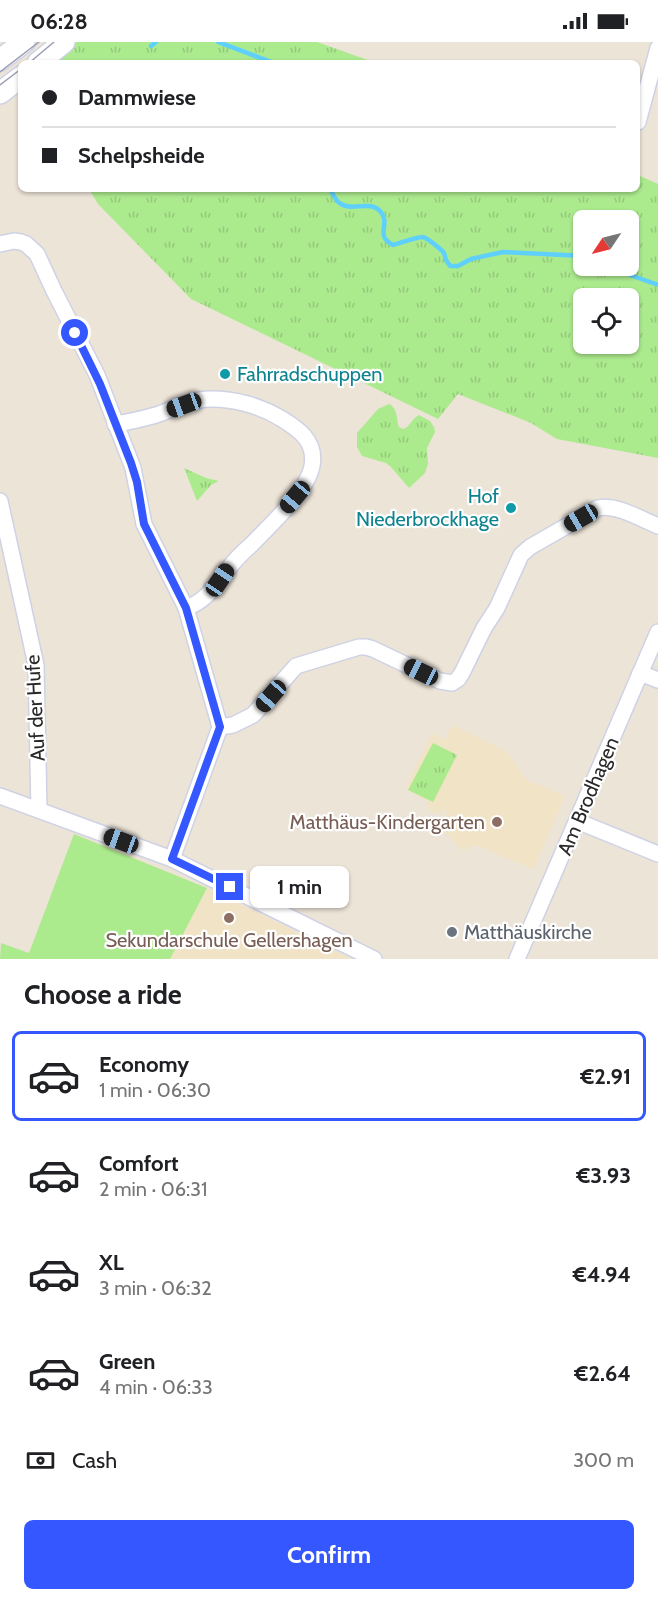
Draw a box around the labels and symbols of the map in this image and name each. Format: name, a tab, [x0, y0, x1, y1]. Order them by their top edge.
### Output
north arrow	[573, 210, 639, 276]
route start	[61, 319, 88, 346]
place label: Fahrradschuppen	[237, 362, 382, 386]
marker: Fahrradschuppen	[218, 367, 232, 381]
car	[164, 390, 204, 420]
car	[277, 477, 313, 517]
place label: Hof Niederbrockhage	[356, 484, 499, 531]
marker: Hof Niederbrockhage	[504, 501, 518, 515]
car	[561, 501, 601, 535]
car	[202, 560, 238, 600]
street label: Auf der Hufe	[20, 654, 50, 762]
car	[401, 656, 441, 688]
car	[252, 677, 290, 715]
street label: Am Brodhagen	[552, 733, 624, 859]
place label: Matthäus-Kindergarten	[290, 810, 485, 834]
marker: Matthäus-Kindergarten	[490, 815, 504, 829]
car	[101, 826, 141, 856]
callout: 1 min	[251, 866, 350, 908]
route end	[216, 873, 243, 900]
marker: Sekundarschule Gellershagen	[222, 911, 236, 925]
place label: Matthäuskirche	[464, 920, 592, 944]
marker: Matthäuskirche	[445, 925, 459, 939]
place label: Sekundarschule Gellershagen	[105, 928, 353, 952]

